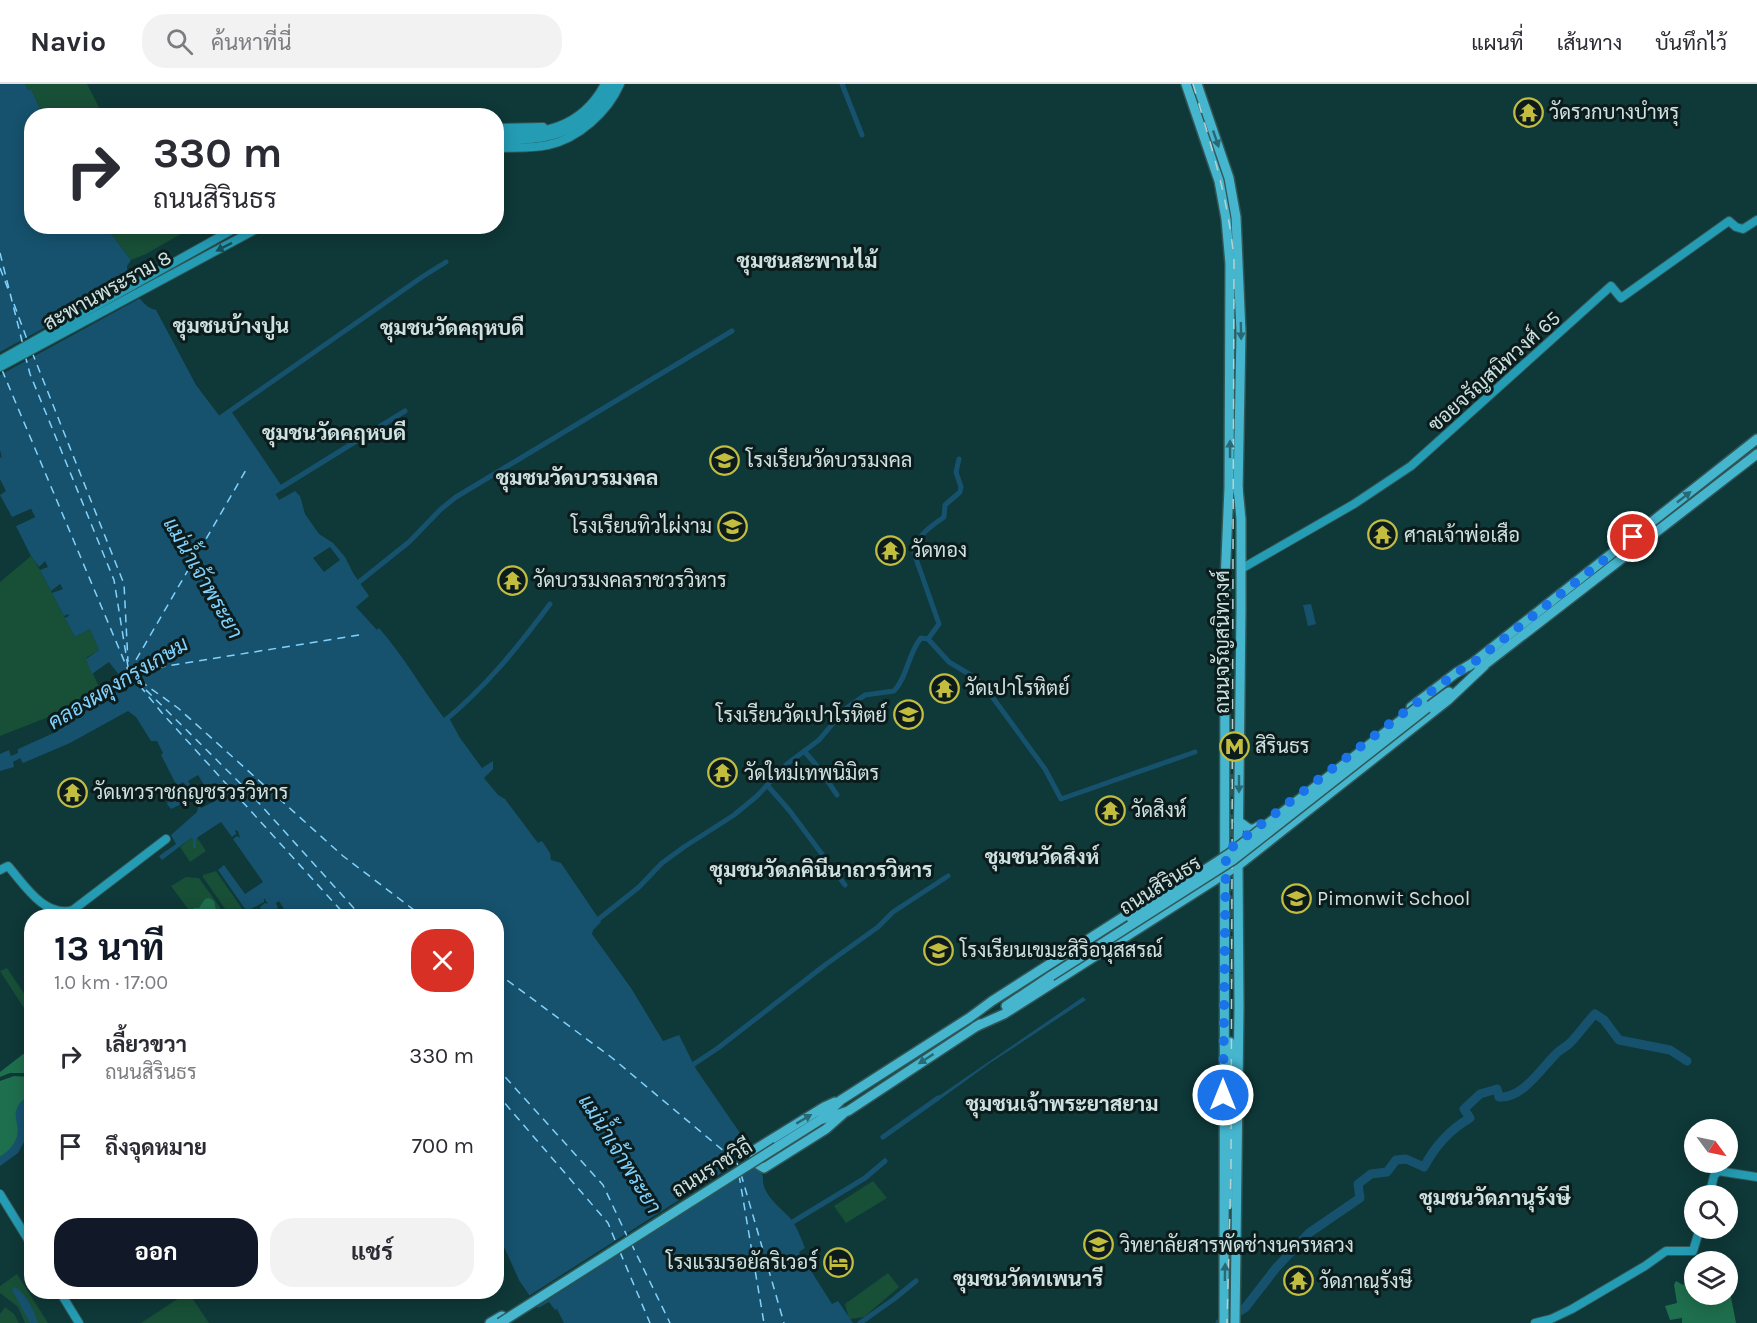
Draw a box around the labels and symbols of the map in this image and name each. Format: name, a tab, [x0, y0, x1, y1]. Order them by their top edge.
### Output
temple icon: วัดรวกบางบำหรุ	[1512, 96, 1544, 128]
place label: วัดรวกบางบำหรุ	[1549, 100, 1679, 126]
one-way arrow	[1211, 131, 1221, 149]
one-way arrow	[215, 242, 232, 252]
street label: สะพานพระราม 8	[39, 246, 175, 335]
district label: ชุมชนสะพานไม้	[737, 247, 878, 276]
street label: ซอยจรัญสนิทวงศ์ 65	[1422, 304, 1565, 437]
district label: ชุมชนบ้างปูน	[173, 313, 289, 341]
district label: ชุมชนวัดคฤหบดี	[380, 315, 524, 343]
one-way arrow	[1236, 322, 1245, 341]
district label: ชุมชนวัดคฤหบดี	[262, 420, 406, 448]
one-way arrow	[1225, 439, 1235, 458]
school or university icon: โรงเรียนวัดบวรมงคล	[709, 444, 741, 476]
place label: โรงเรียนวัดบวรมงคล	[745, 447, 912, 472]
district label: ชุมชนวัดบวรมงคล	[496, 466, 658, 493]
one-way arrow	[1676, 492, 1691, 504]
water label: แม่น้ำเจ้าพระยา	[159, 510, 253, 643]
school or university icon: โรงเรียนทิวไผ่งาม	[717, 510, 749, 542]
pin	[1607, 511, 1658, 562]
place label: โรงเรียนทิวไผ่งาม	[570, 513, 712, 538]
temple icon: ศาลเจ้าพ่อเสือ	[1367, 519, 1399, 551]
place label: ศาลเจ้าพ่อเสือ	[1404, 521, 1520, 547]
temple icon: วัดทอง	[874, 534, 906, 566]
place label: วัดทอง	[911, 538, 967, 562]
temple icon: วัดบวรมงคลราชวรวิหาร	[496, 564, 528, 596]
place label: วัดบวรมงคลราชวรวิหาร	[533, 568, 727, 592]
street label: ถนนจรัญสนิทวงศ์	[1208, 570, 1234, 714]
water label: คลองผดุงกรุงเกษม	[44, 632, 194, 736]
temple icon: วัดเปาโรหิตย์	[928, 672, 960, 704]
place label: วัดเปาโรหิตย์	[965, 674, 1070, 700]
school or university icon: โรงเรียนวัดเปาโรหิตย์	[892, 699, 924, 731]
place label: โรงเรียนวัดเปาโรหิตย์	[715, 701, 887, 727]
metro station icon: สิรินธร	[1218, 730, 1250, 762]
place label: สิรินธร	[1255, 734, 1310, 758]
temple icon: วัดใหม่เทพนิมิตร	[707, 757, 739, 789]
place label: วัดใหม่เทพนิมิตร	[744, 760, 879, 785]
one-way arrow	[1234, 775, 1243, 794]
temple icon: วัดเทวราชกุญชรวรวิหาร	[56, 776, 88, 808]
place label: วัดเทวราชกุญชรวรวิหาร	[93, 780, 288, 806]
temple icon: วัดสิงห์	[1094, 794, 1126, 826]
place label: วัดสิงห์	[1131, 796, 1186, 822]
district label: ชุมชนวัดสิงห์	[985, 844, 1100, 872]
street label: ถนนสิรินธร	[1115, 851, 1205, 919]
district label: ชุมชนวัดภคินีนาถวรวิหาร	[710, 857, 932, 885]
school or university icon: Pimonwit School	[1280, 882, 1312, 914]
place label: Pimonwit School	[1317, 887, 1470, 910]
school or university icon: โรงเรียนเขมะสิริอนุสสรณ์	[923, 934, 955, 966]
place label: โรงเรียนเขมะสิริอนุสสรณ์	[959, 936, 1163, 964]
one-way arrow	[918, 1053, 934, 1064]
position arrow	[1191, 1063, 1255, 1127]
water label: แม่น้ำเจ้าพระยา	[574, 1087, 671, 1218]
district label: ชุมชนเจ้าพระยาสยาม	[965, 1091, 1159, 1119]
one-way arrow	[796, 1114, 812, 1125]
north arrow	[1684, 1119, 1738, 1173]
street label: ถนนราชวิถี	[667, 1133, 757, 1202]
district label: ชุมชนวัดภานุรังษี	[1419, 1185, 1572, 1213]
school or university icon: วิทยาลัยสารพัดช่างนครหลวง	[1083, 1229, 1115, 1261]
place label: วิทยาลัยสารพัดช่างนครหลวง	[1119, 1233, 1354, 1257]
hotel icon: โรงแรมรอยัลริเวอร์	[823, 1246, 855, 1278]
place label: โรงแรมรอยัลริเวอร์	[665, 1248, 818, 1274]
one-way arrow	[1220, 1263, 1230, 1282]
temple icon: วัดภาณุรังษี	[1282, 1265, 1314, 1297]
district label: ชุมชนวัดทเพนารี	[953, 1266, 1103, 1294]
place label: วัดภาณุรังษี	[1319, 1268, 1412, 1295]

